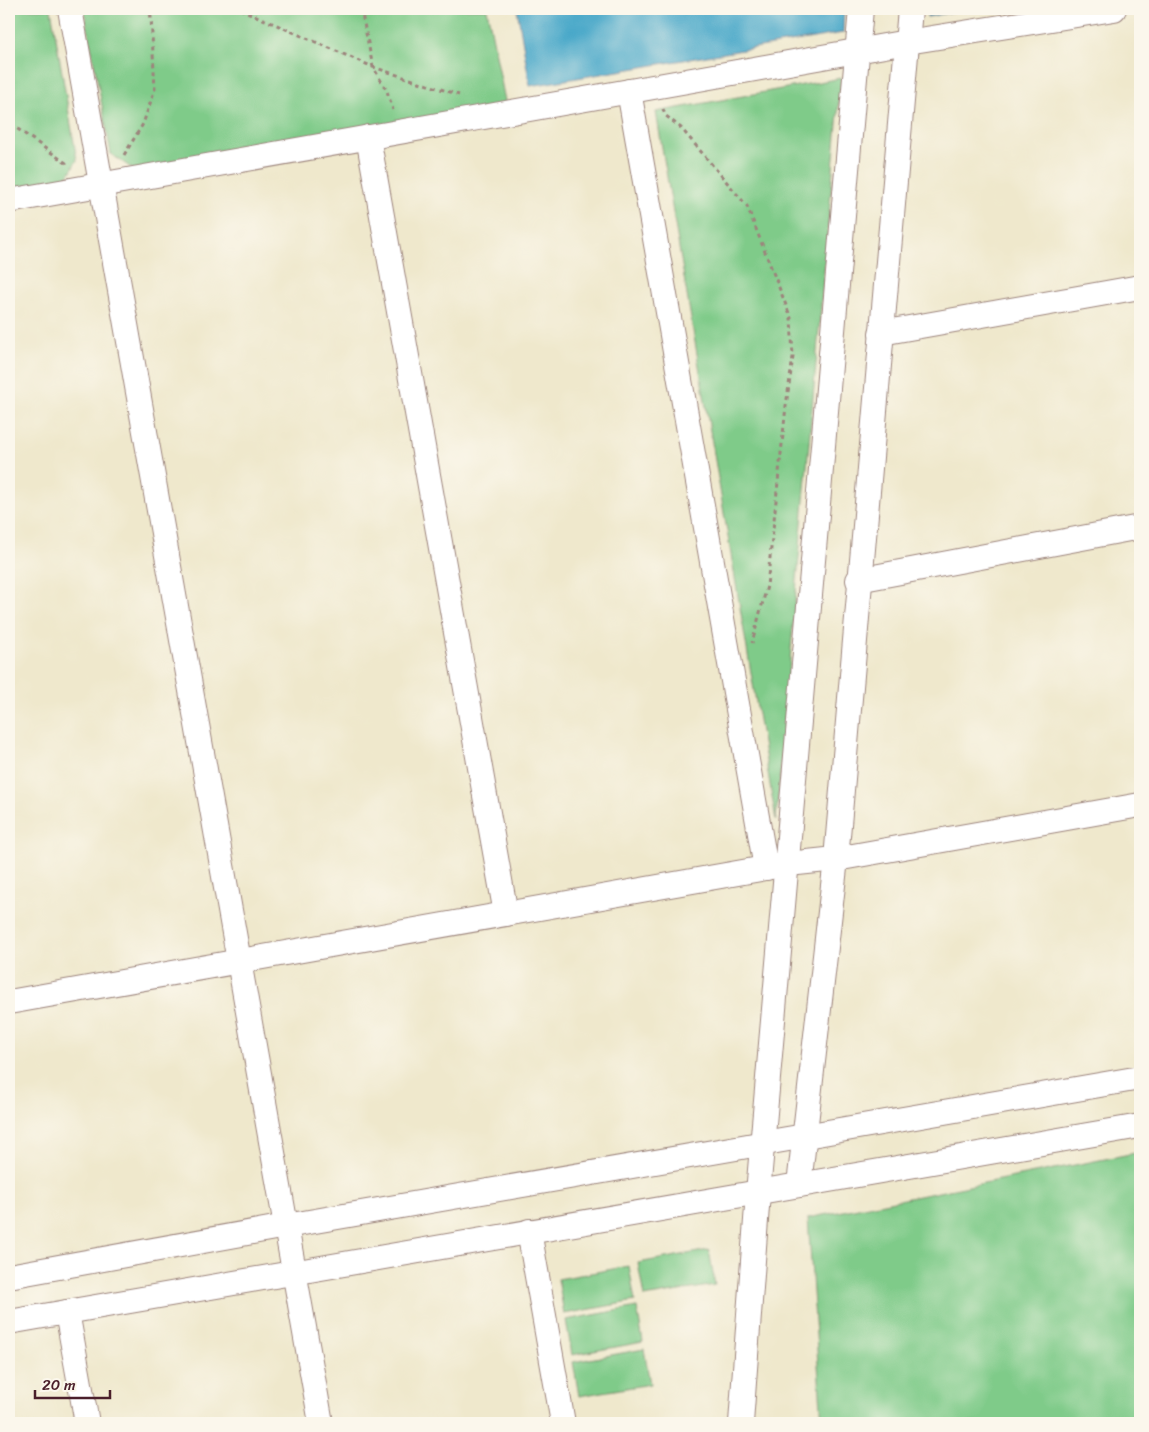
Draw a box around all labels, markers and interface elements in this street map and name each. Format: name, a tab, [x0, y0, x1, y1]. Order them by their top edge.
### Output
scale bar	[35, 1367, 110, 1399]
text: 20 m	[42, 1372, 76, 1398]

